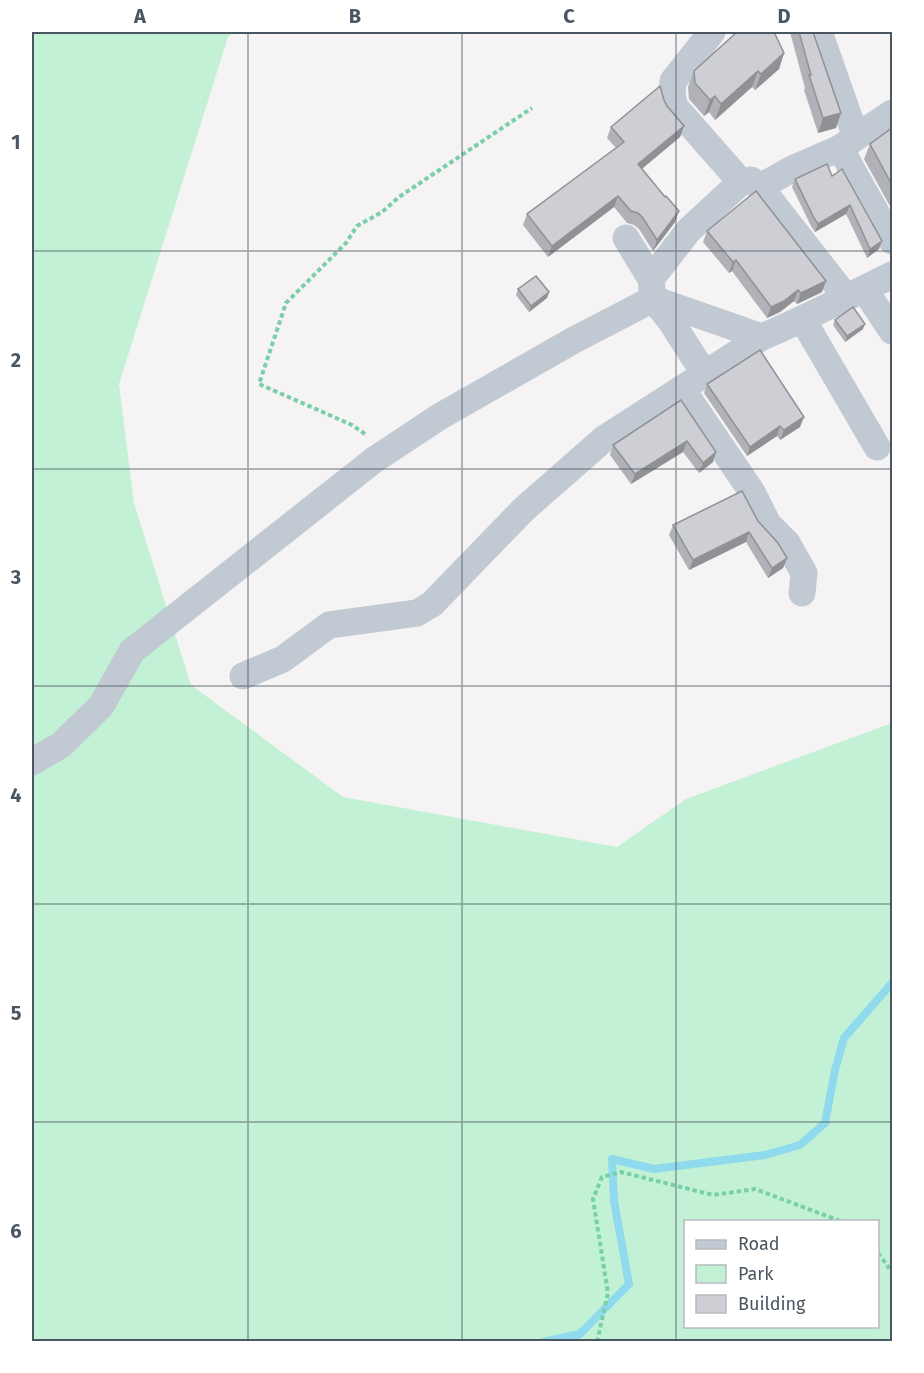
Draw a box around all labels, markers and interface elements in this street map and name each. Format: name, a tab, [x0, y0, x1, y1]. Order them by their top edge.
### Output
text: A	[133, 4, 147, 28]
text: B	[349, 4, 361, 28]
text: C	[563, 4, 575, 28]
text: D	[777, 4, 791, 28]
text: 1	[11, 130, 21, 154]
text: 2	[11, 348, 21, 372]
text: 3	[10, 565, 21, 589]
text: 4	[10, 783, 22, 807]
text: 5	[11, 1001, 22, 1025]
text: 6	[10, 1219, 22, 1243]
legend	[684, 1220, 879, 1328]
text: Road	[738, 1233, 780, 1255]
text: Park	[738, 1263, 774, 1285]
text: Building	[738, 1293, 806, 1315]

